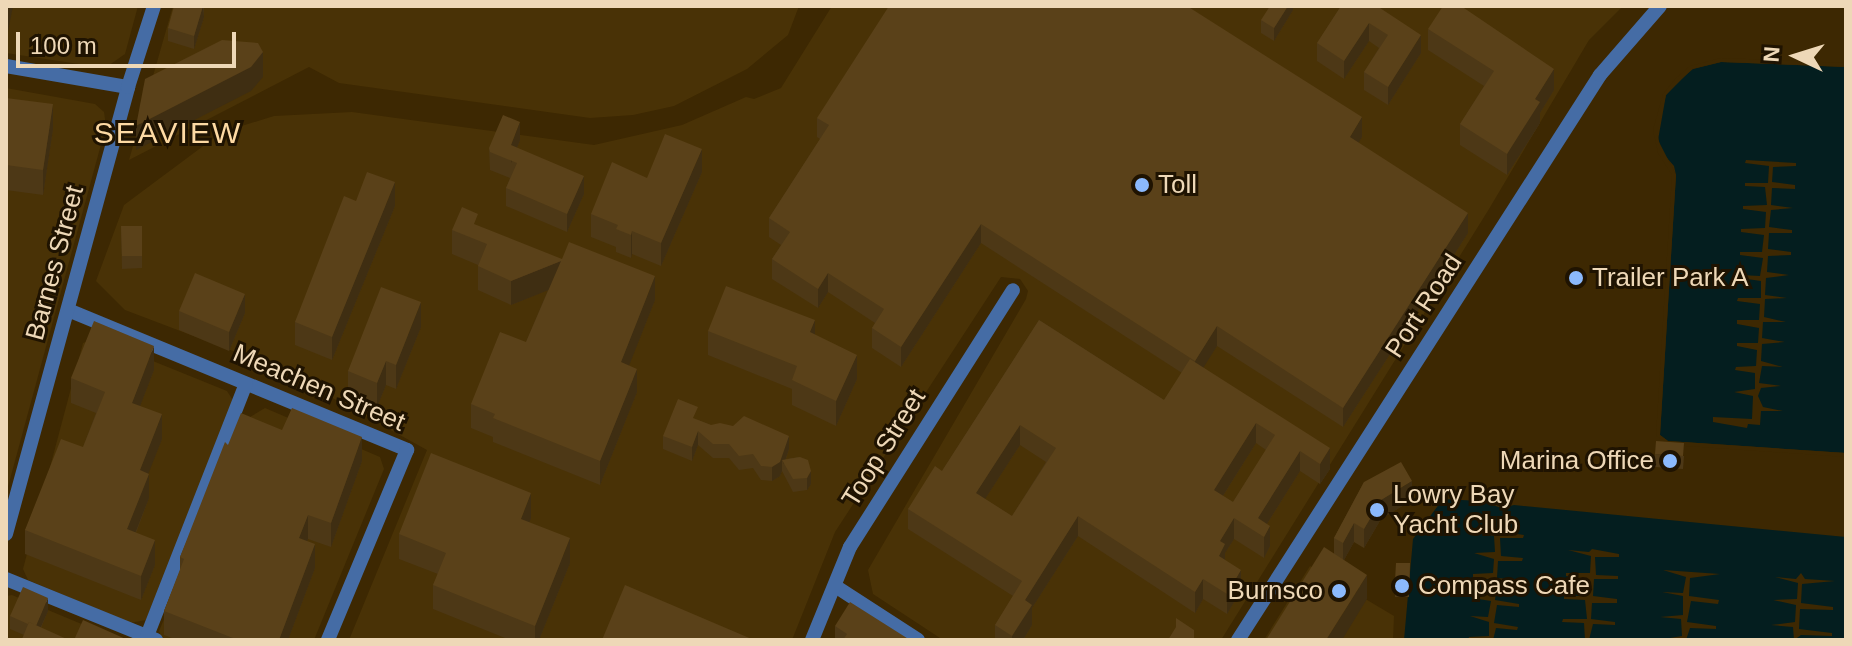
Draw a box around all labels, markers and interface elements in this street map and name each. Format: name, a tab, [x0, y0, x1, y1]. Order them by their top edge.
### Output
scale bar	[20, 16, 240, 66]
north arrow	[1756, 16, 1836, 96]
text: 100 m	[30, 32, 97, 59]
text: N	[1759, 46, 1785, 63]
district label: SEAVIEW	[94, 115, 242, 151]
place label: Toll	[1158, 169, 1197, 201]
marker: Toll	[1133, 176, 1151, 194]
street label: Barnes Street	[19, 182, 91, 344]
street label: Port Road	[1379, 248, 1469, 364]
place label: Trailer Park A	[1592, 262, 1750, 294]
marker: Trailer Park A	[1567, 269, 1585, 287]
street label: Meachen Street	[228, 338, 410, 438]
street label: Toop Street	[836, 383, 932, 513]
place label: Marina Office	[1500, 445, 1654, 477]
marker: Marina Office	[1661, 452, 1679, 470]
place label: Lowry Bay Yacht Club	[1393, 479, 1518, 540]
marker: Lowry Bay Yacht Club	[1368, 501, 1386, 519]
place label: Compass Cafe	[1418, 570, 1590, 602]
place label: Burnsco	[1228, 575, 1323, 607]
marker: Compass Cafe	[1393, 577, 1411, 595]
marker: Burnsco	[1330, 582, 1348, 600]

